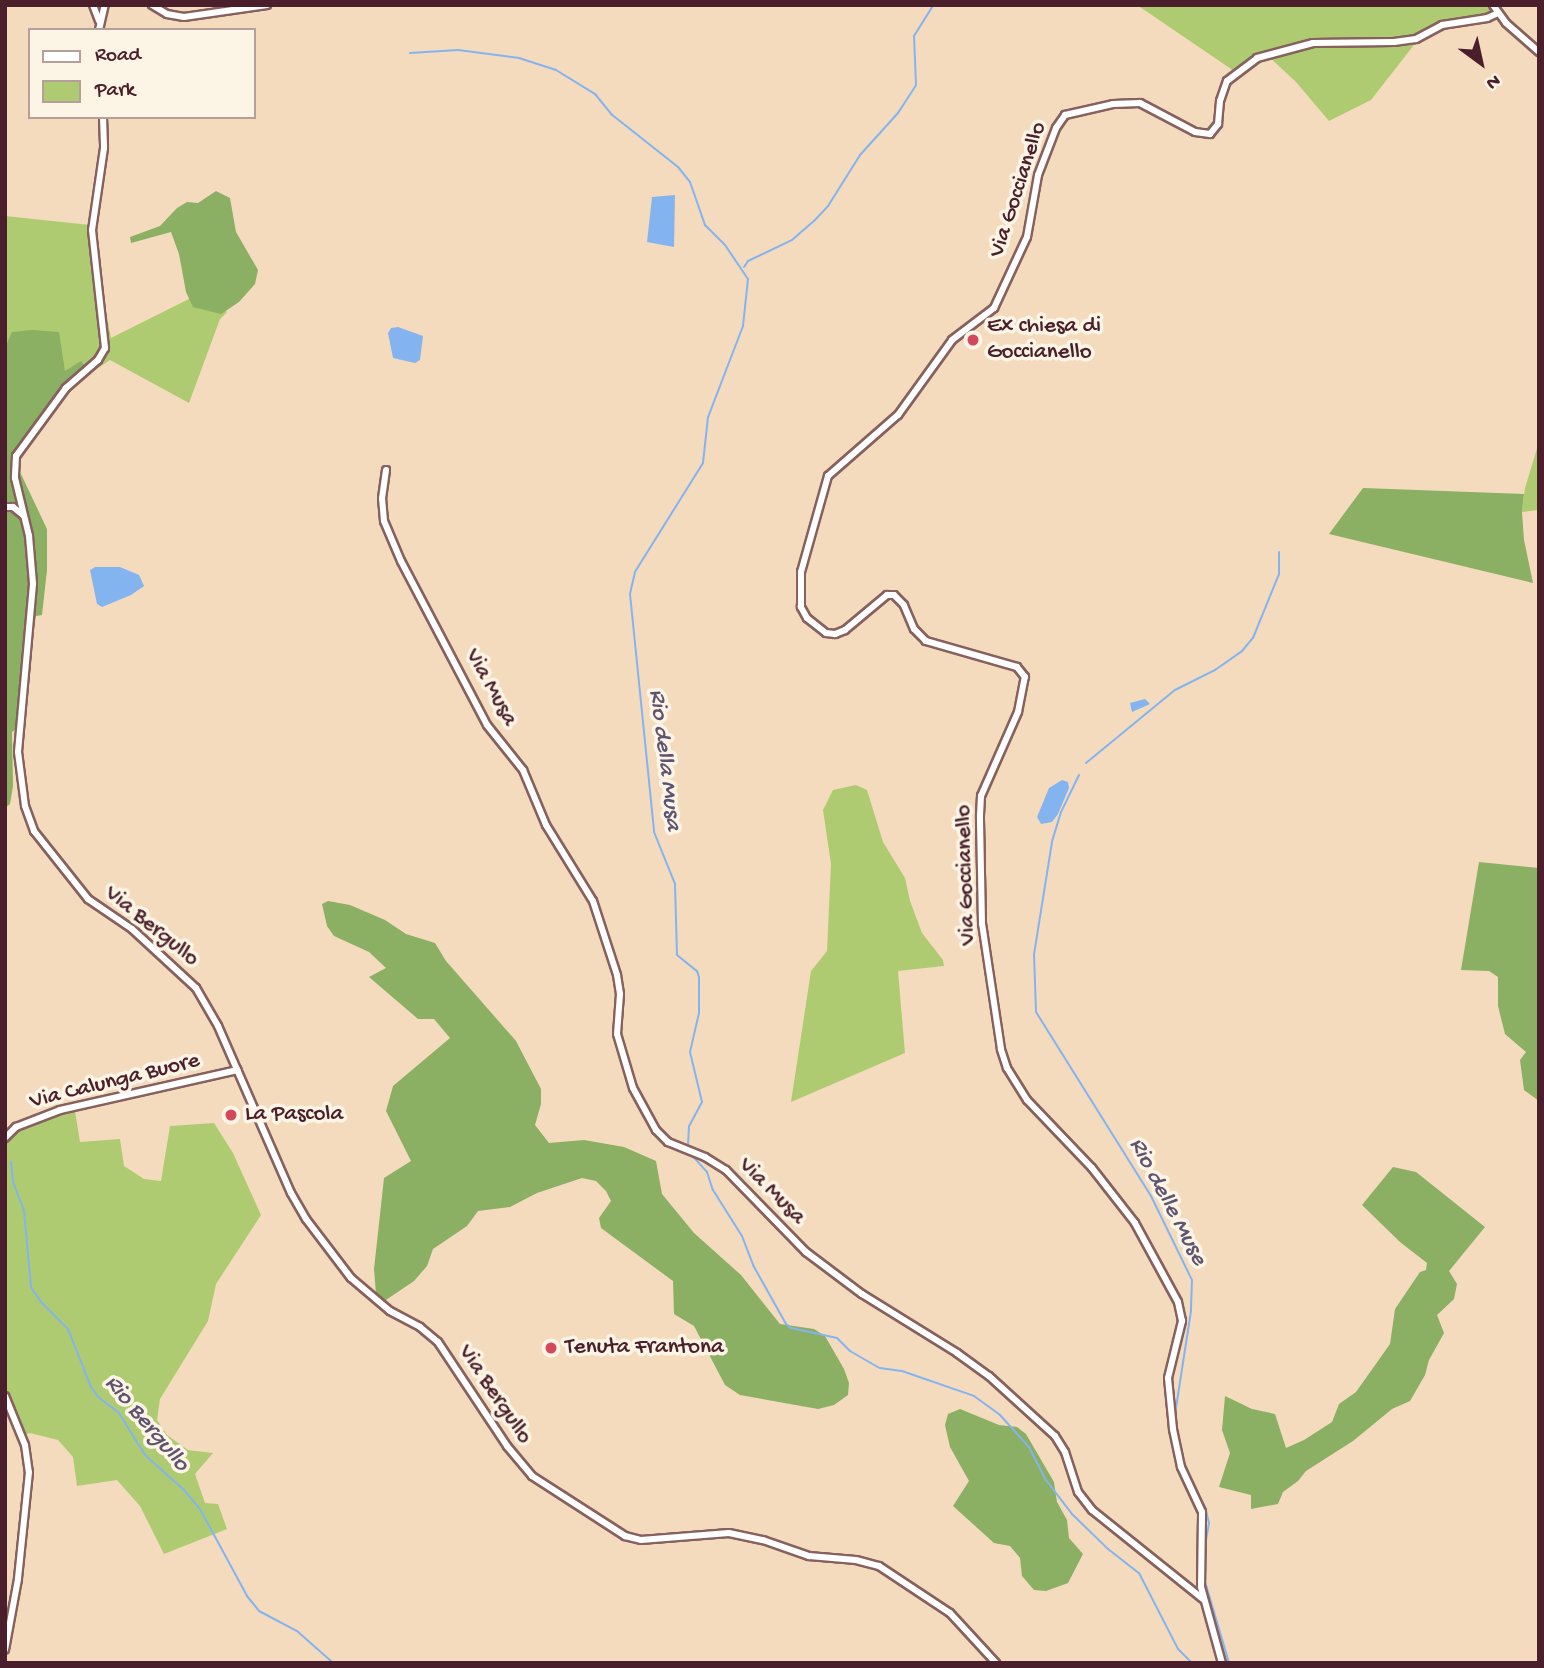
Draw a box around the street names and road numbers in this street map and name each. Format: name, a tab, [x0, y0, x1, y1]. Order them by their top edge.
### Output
street label: Via Goccianello	[984, 119, 1054, 261]
street label: Via Musa	[458, 645, 522, 731]
street label: Via Goccianello	[951, 804, 983, 946]
street label: Via Bergullo	[98, 880, 204, 974]
street label: Via Calunga Buore	[27, 1048, 203, 1116]
street label: Via Musa	[732, 1153, 810, 1231]
street label: Via Bergullo	[451, 1340, 537, 1450]

